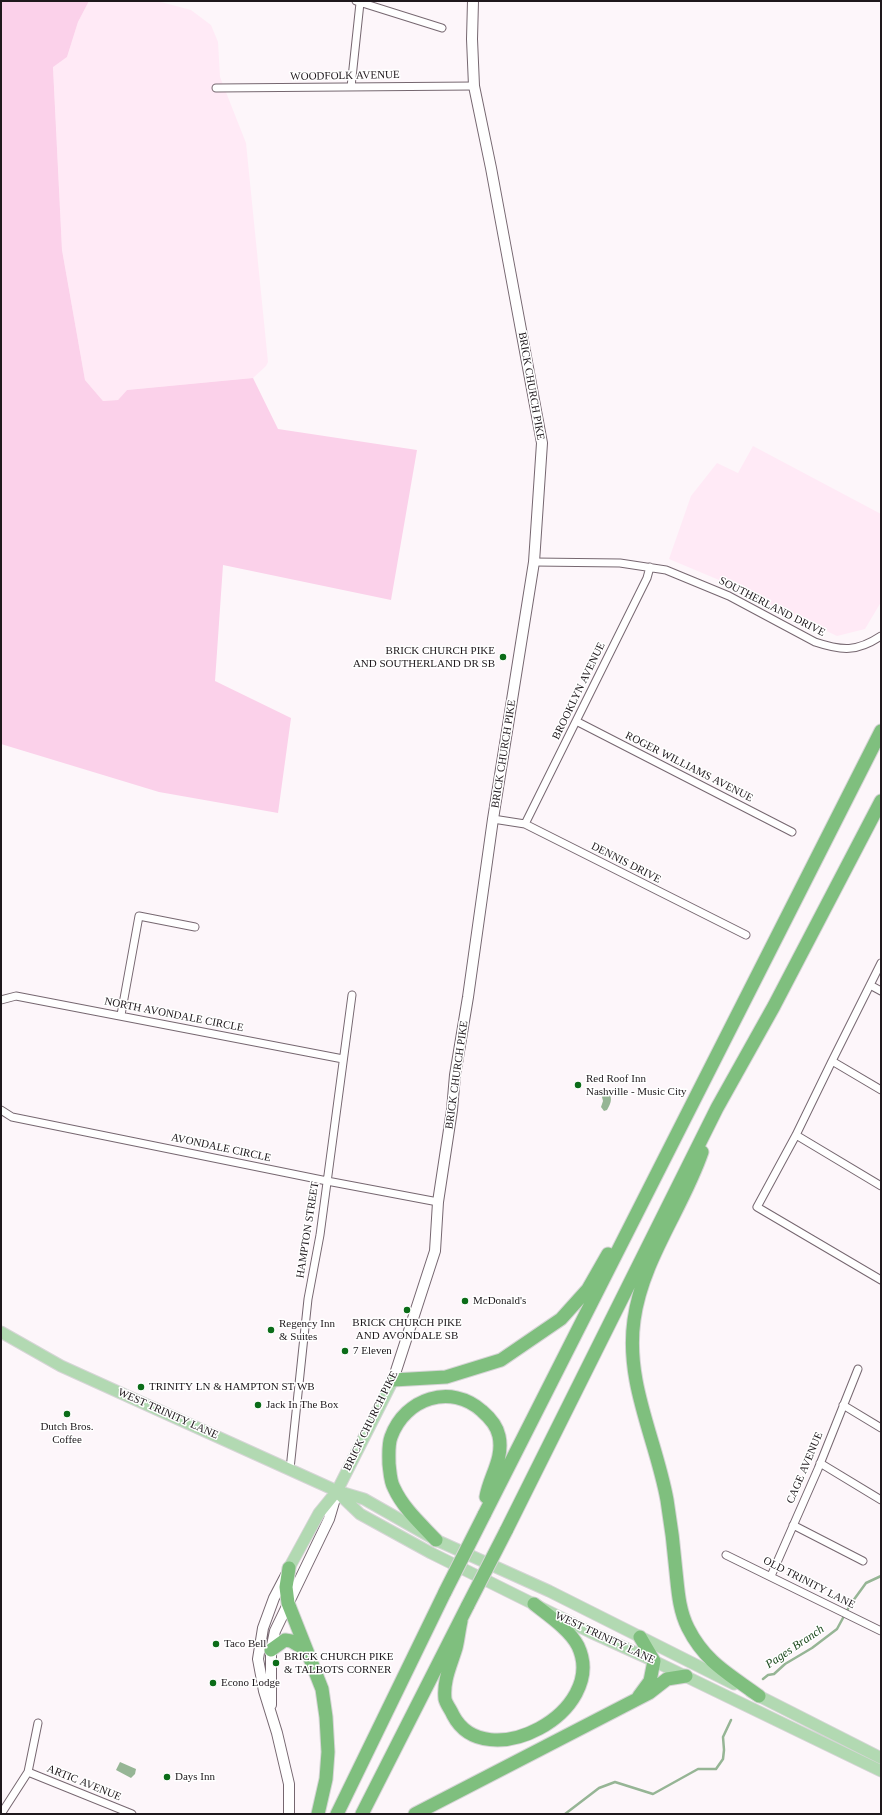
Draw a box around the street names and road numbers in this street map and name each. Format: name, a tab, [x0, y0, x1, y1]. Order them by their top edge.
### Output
street label: WOODFOLK AVENUE	[290, 68, 400, 84]
street label: BRICK CHURCH PIKE	[515, 331, 547, 441]
street label: SOUTHERLAND DRIVE	[717, 574, 827, 640]
street label: BROOKLYN AVENUE	[550, 640, 608, 742]
street label: BRICK CHURCH PIKE	[489, 699, 519, 809]
street label: ROGER WILLIAMS AVENUE	[623, 729, 755, 805]
street label: DENNIS DRIVE	[589, 840, 663, 886]
street label: NORTH AVONDALE CIRCLE	[103, 995, 245, 1035]
street label: BRICK CHURCH PIKE	[443, 1020, 471, 1130]
street label: AVONDALE CIRCLE	[170, 1131, 272, 1165]
street label: HAMPTON STREET	[294, 1181, 322, 1279]
street label: BRICK CHURCH PIKE	[341, 1369, 401, 1473]
street label: WEST TRINITY LANE	[116, 1386, 220, 1442]
street label: CAGE AVENUE	[784, 1430, 826, 1506]
street label: OLD TRINITY LANE	[761, 1554, 857, 1612]
street label: WEST TRINITY LANE	[553, 1609, 657, 1667]
street label: ARTIC AVENUE	[45, 1762, 123, 1804]

